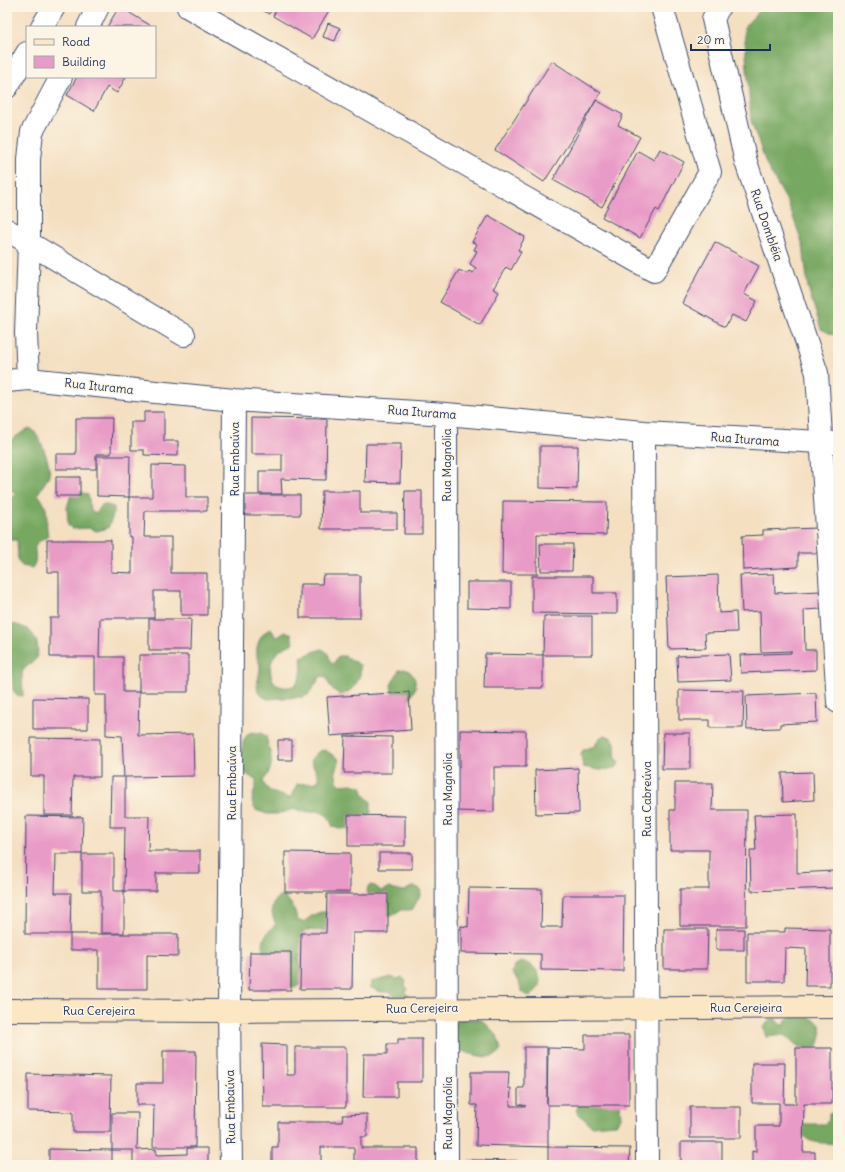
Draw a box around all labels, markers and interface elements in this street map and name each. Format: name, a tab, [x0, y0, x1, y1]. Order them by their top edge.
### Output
legend	[26, 26, 156, 78]
scale bar	[691, 26, 770, 52]
text: 20 m	[697, 32, 725, 47]
text: Road	[62, 34, 90, 49]
text: Building	[62, 54, 106, 69]
street label: Rua Dombléia	[748, 187, 786, 263]
street label: Rua Iturama	[64, 375, 134, 397]
street label: Rua Iturama	[387, 402, 457, 422]
street label: Rua Embaúva	[227, 421, 242, 496]
street label: Rua Magnólia	[439, 428, 454, 502]
street label: Rua Iturama	[710, 429, 780, 449]
street label: Rua Embaúva	[224, 745, 239, 820]
street label: Rua Magnólia	[440, 752, 455, 826]
street label: Rua Cabreúva	[639, 761, 654, 837]
street label: Rua Cerejeira	[386, 1000, 459, 1016]
street label: Rua Cerejeira	[710, 1000, 783, 1015]
street label: Rua Cerejeira	[63, 1003, 136, 1018]
street label: Rua Embaúva	[222, 1069, 238, 1145]
street label: Rua Magnólia	[440, 1076, 455, 1150]

